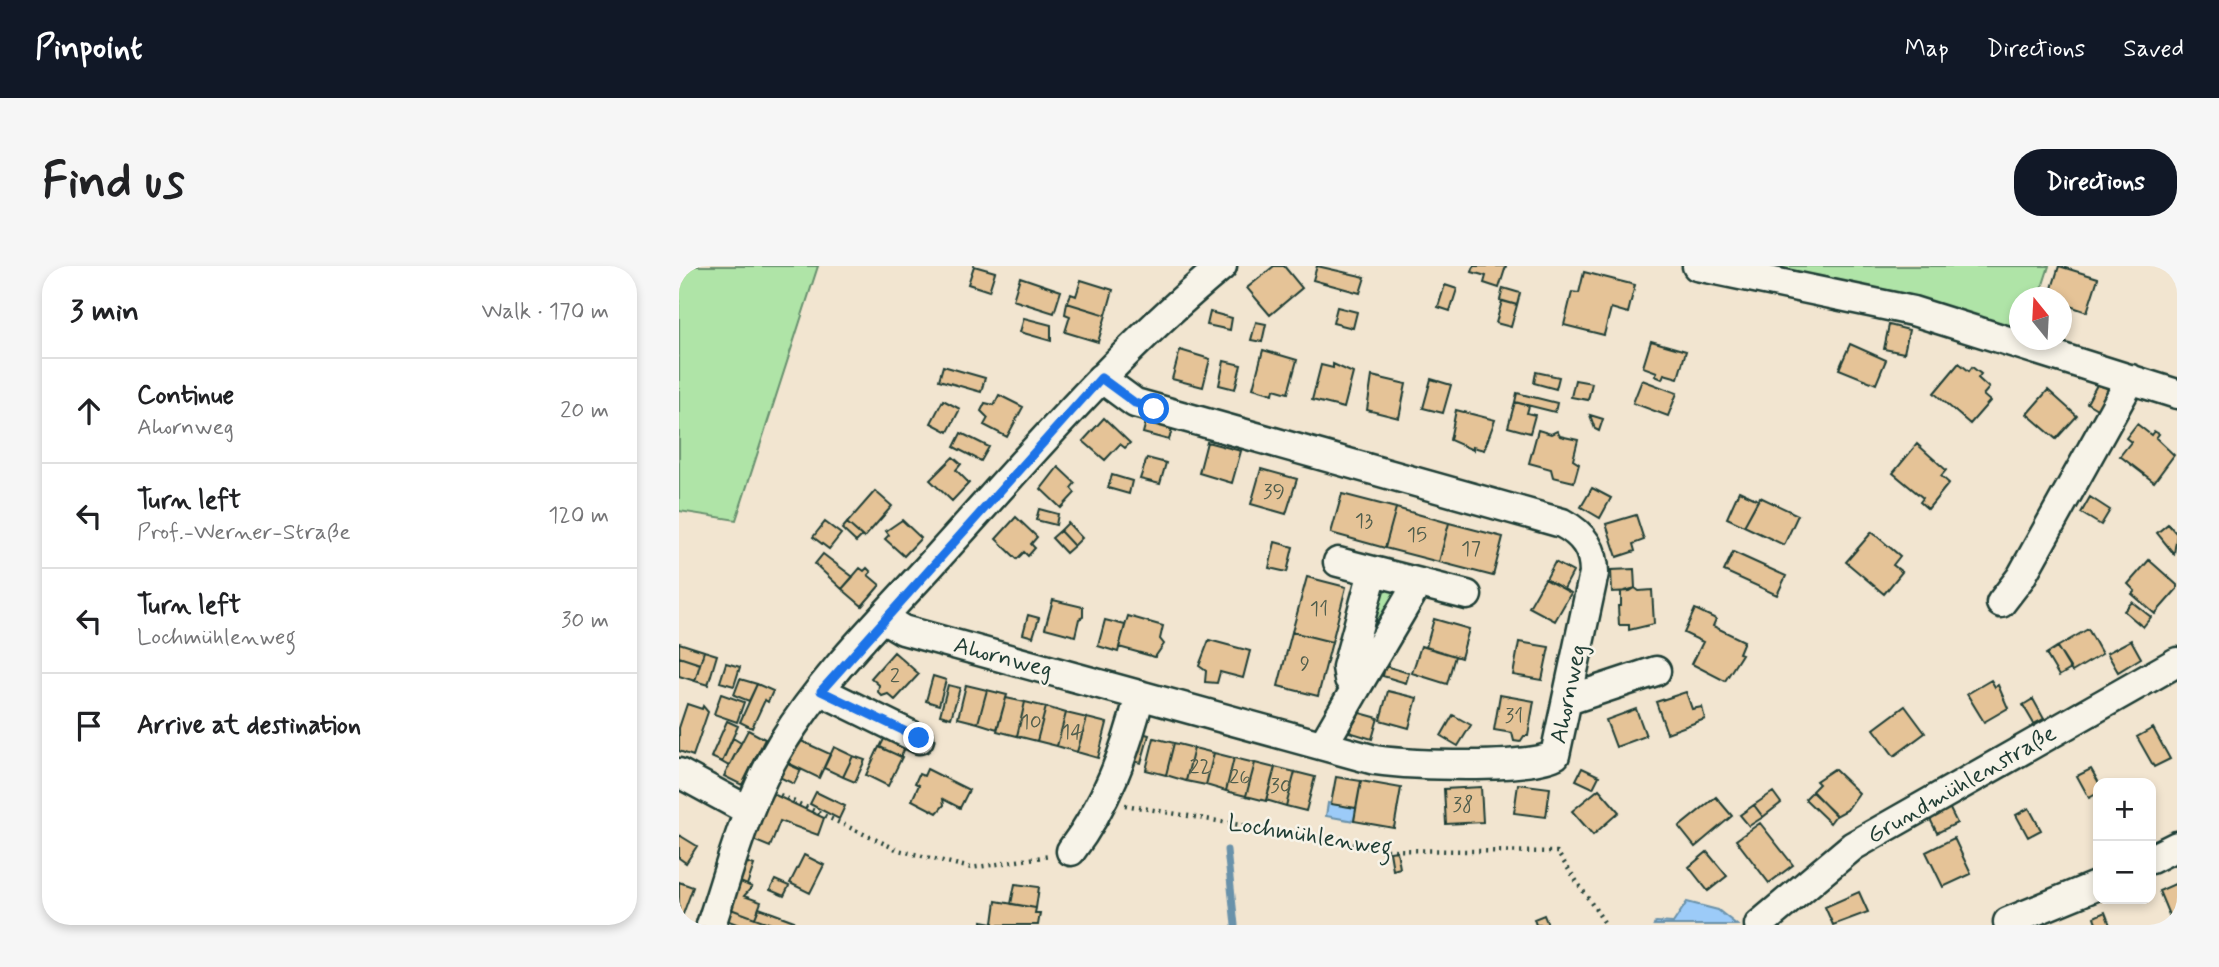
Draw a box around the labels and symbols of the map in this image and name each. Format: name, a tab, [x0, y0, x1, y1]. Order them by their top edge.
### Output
north arrow	[2009, 287, 2072, 350]
route start	[1138, 393, 1169, 424]
house number: 39	[1263, 478, 1285, 506]
house number: 13	[1355, 507, 1373, 535]
house number: 15	[1407, 521, 1427, 549]
house number: 17	[1461, 535, 1481, 563]
house number: 11	[1310, 595, 1328, 623]
street label: Ahornweg	[950, 630, 1056, 686]
street label: Ahornweg	[1543, 641, 1595, 747]
house number: 9	[1300, 650, 1310, 678]
house number: 2	[890, 662, 900, 690]
house number: 31	[1505, 702, 1523, 730]
house number: 10	[1020, 708, 1042, 736]
house number: 14	[1061, 718, 1083, 746]
street label: Grundmühlenstraße	[1862, 718, 2062, 852]
route end	[903, 722, 934, 753]
house number: 22	[1189, 753, 1211, 781]
house number: 26	[1229, 763, 1251, 791]
house number: 30	[1270, 772, 1292, 800]
house number: 38	[1453, 791, 1474, 819]
street label: Lochmühlenweg	[1225, 808, 1394, 867]

